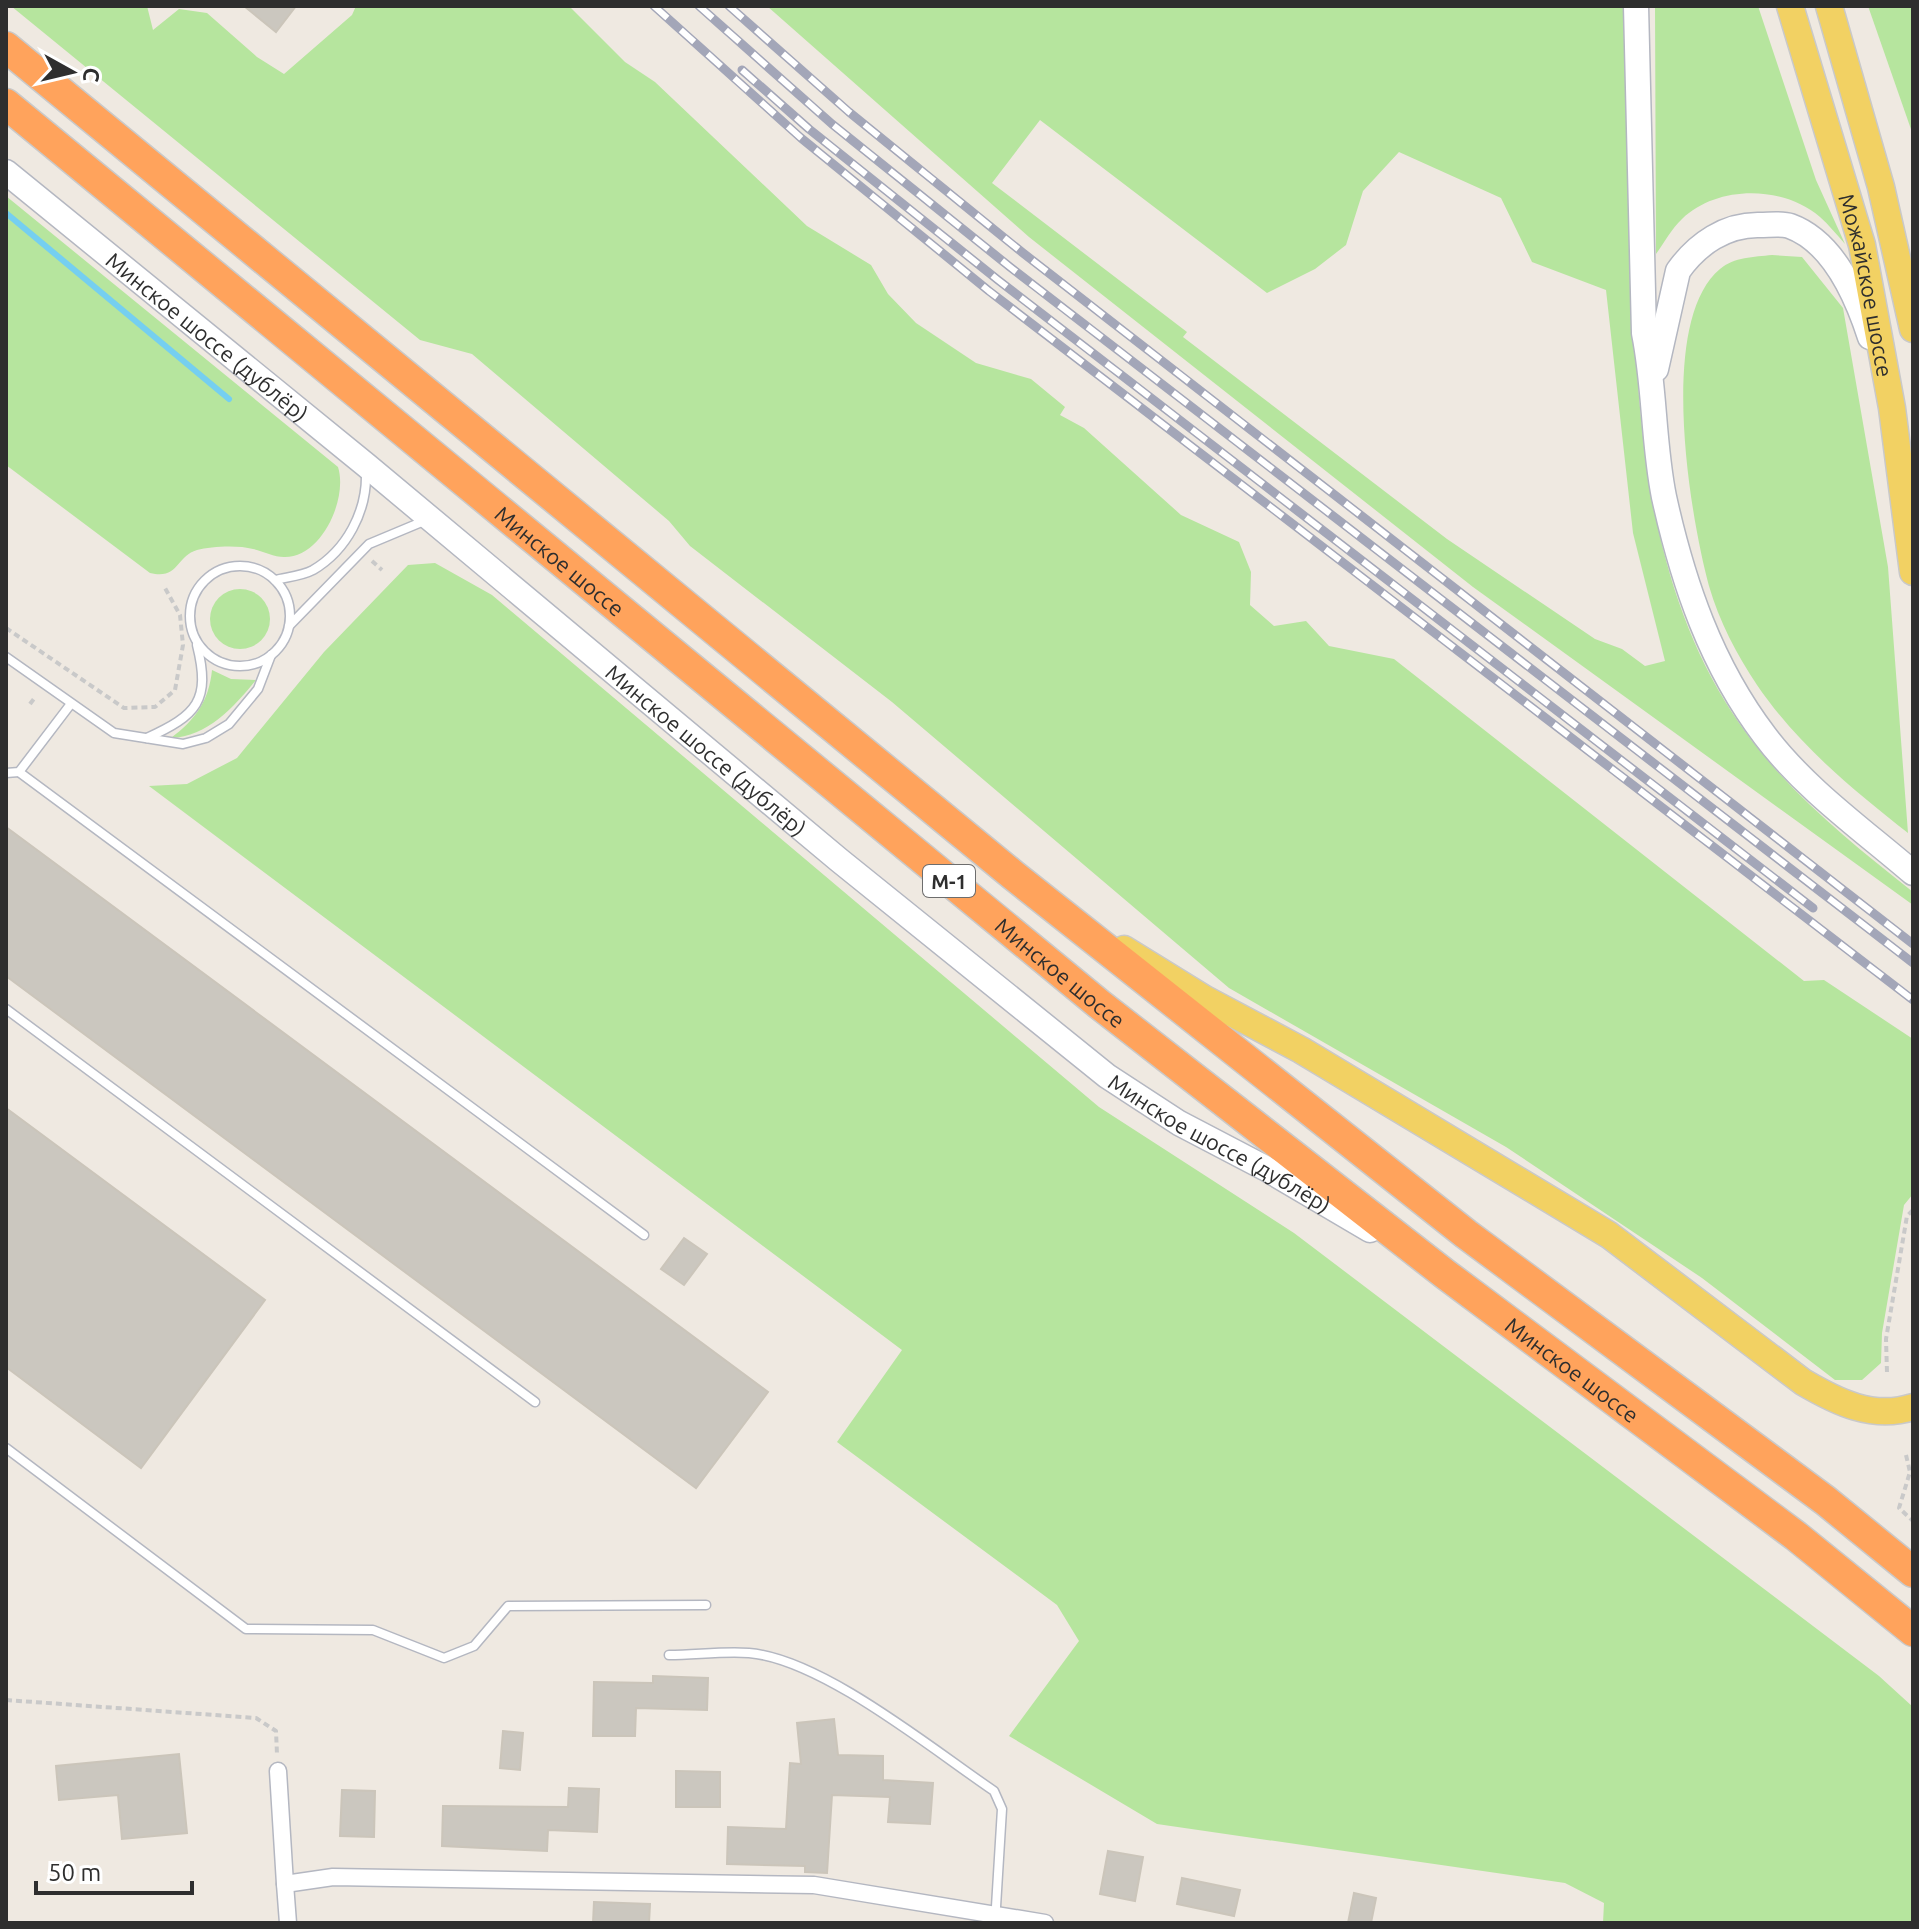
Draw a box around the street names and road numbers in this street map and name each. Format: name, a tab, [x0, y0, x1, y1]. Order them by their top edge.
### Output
street label: Можайское шоссе	[1835, 191, 1899, 379]
street label: Минское шоссе (дублёр)	[102, 247, 314, 426]
street label: Минское шоссе	[491, 500, 630, 621]
street label: Минское шоссе (дублёр)	[602, 659, 812, 841]
road number: М-1	[923, 865, 975, 897]
street label: Минское шоссе	[991, 912, 1130, 1032]
street label: Минское шоссе (дублёр)	[1104, 1068, 1336, 1218]
street label: Минское шоссе	[1501, 1312, 1644, 1427]

